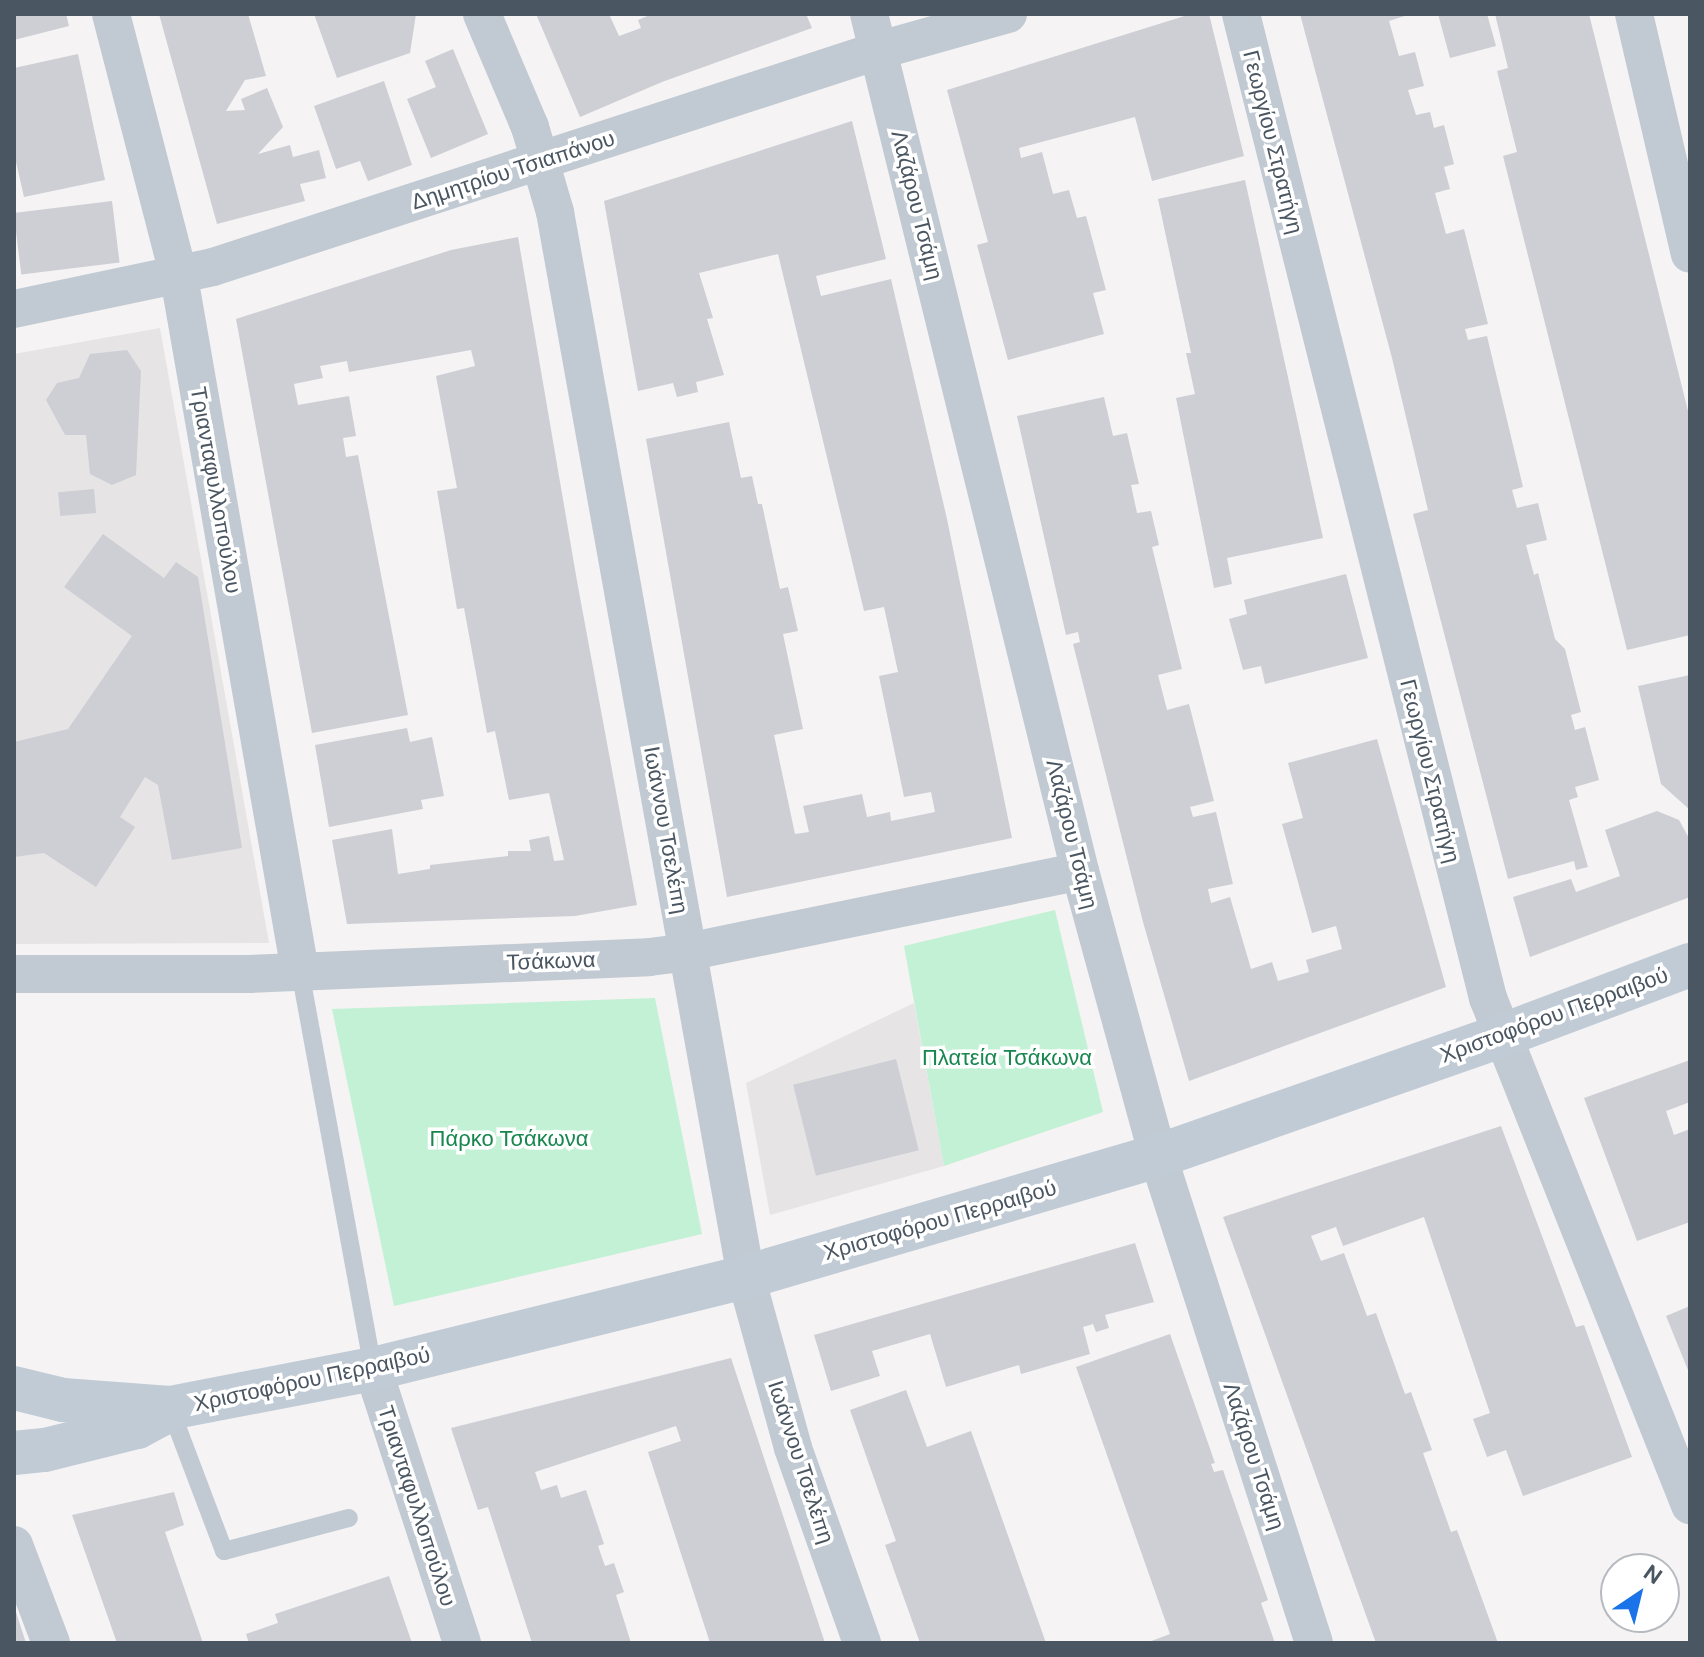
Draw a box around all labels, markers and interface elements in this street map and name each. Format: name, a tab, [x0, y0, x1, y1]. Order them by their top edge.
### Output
street label: Γεωργίου Στρατήγη	[1237, 47, 1309, 237]
street label: Δημητρίου Τσιαπάνου	[408, 125, 618, 215]
street label: Λαζάρου Τσάμη	[886, 127, 948, 283]
street label: Τριανταφυλλοπούλου	[185, 385, 247, 595]
street label: Γεωργίου Στρατήγη	[1394, 676, 1466, 866]
street label: Ιωάννου Τσελέπη	[638, 744, 694, 916]
street label: Λαζάρου Τσάμη	[1041, 756, 1103, 912]
street label: Τσάκωνα	[506, 946, 596, 976]
street label: Χριστοφόρου Περραιβού	[1436, 961, 1672, 1069]
park label: Πλατεία Τσάκωνα	[922, 1045, 1092, 1071]
park label: Πάρκο Τσάκωνα	[430, 1126, 588, 1152]
street label: Χριστοφόρου Περραιβού	[821, 1174, 1059, 1266]
street label: Χριστοφόρου Περραιβού	[192, 1341, 432, 1417]
street label: Ιωάννου Τσελέπη	[762, 1377, 840, 1547]
street label: Λαζάρου Τσάμη	[1218, 1379, 1290, 1533]
street label: Τριανταφυλλοπούλου	[372, 1402, 462, 1610]
north arrow	[1600, 1553, 1680, 1633]
text: N	[1638, 1558, 1668, 1591]

